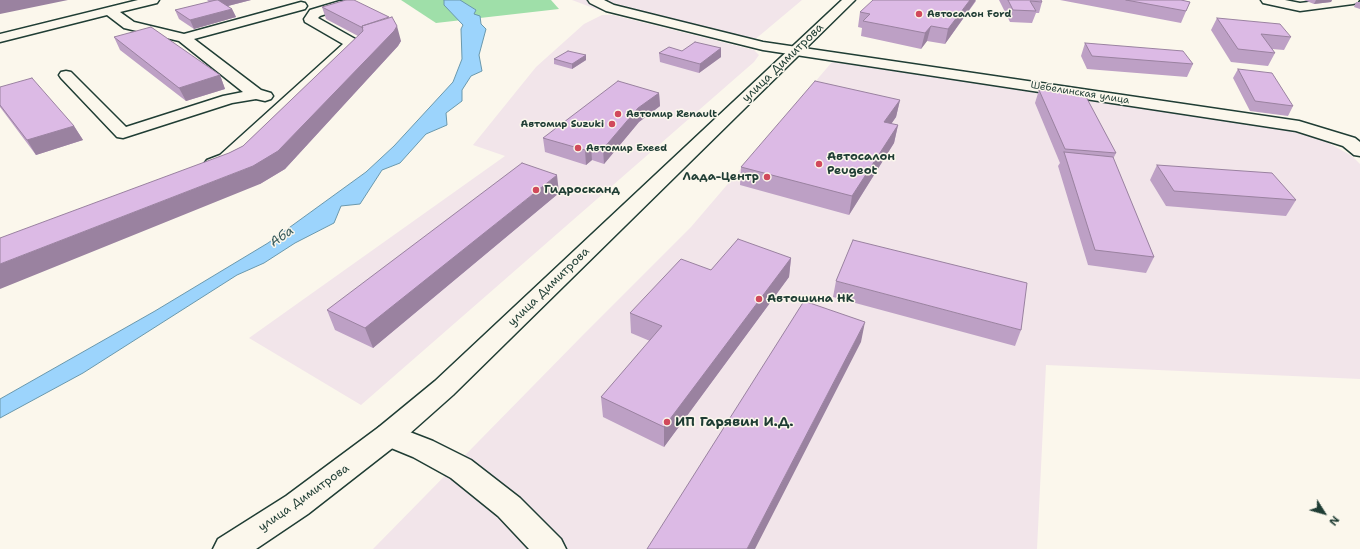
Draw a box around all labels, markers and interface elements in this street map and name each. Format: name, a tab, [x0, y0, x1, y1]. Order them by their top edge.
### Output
place label: Автосалон Ford	[927, 8, 1011, 20]
marker: Автосалон Ford	[914, 9, 924, 19]
street label: улица Димитрова	[739, 20, 827, 106]
street label: Шебелинская улица	[1030, 79, 1130, 107]
place label: Автомир Renault	[626, 108, 717, 120]
marker: Автомир Renault	[613, 109, 623, 119]
place label: Автомир Suzuki	[521, 118, 604, 130]
marker: Автомир Suzuki	[607, 119, 617, 129]
place label: Автомир Exeed	[586, 142, 667, 154]
marker: Автомир Exeed	[573, 143, 583, 153]
place label: Автосалон Peugeot	[827, 150, 895, 178]
marker: Автосалон Peugeot	[814, 159, 824, 169]
place label: Лада-Центр	[683, 170, 759, 184]
marker: Лада-Центр	[762, 172, 772, 182]
place label: Гидросканд	[544, 183, 620, 197]
marker: Гидросканд	[531, 185, 541, 195]
water label: Аба	[267, 223, 297, 251]
street label: улица Димитрова	[505, 244, 593, 330]
place label: Автошина НК	[767, 292, 854, 306]
marker: Автошина НК	[754, 294, 764, 304]
place label: ИП Гарявин И.Д.	[675, 414, 794, 430]
marker: ИП Гарявин И.Д.	[662, 417, 672, 427]
street label: улица Димитрова	[256, 461, 352, 535]
north arrow	[1304, 493, 1344, 533]
text: N	[1325, 513, 1343, 529]

